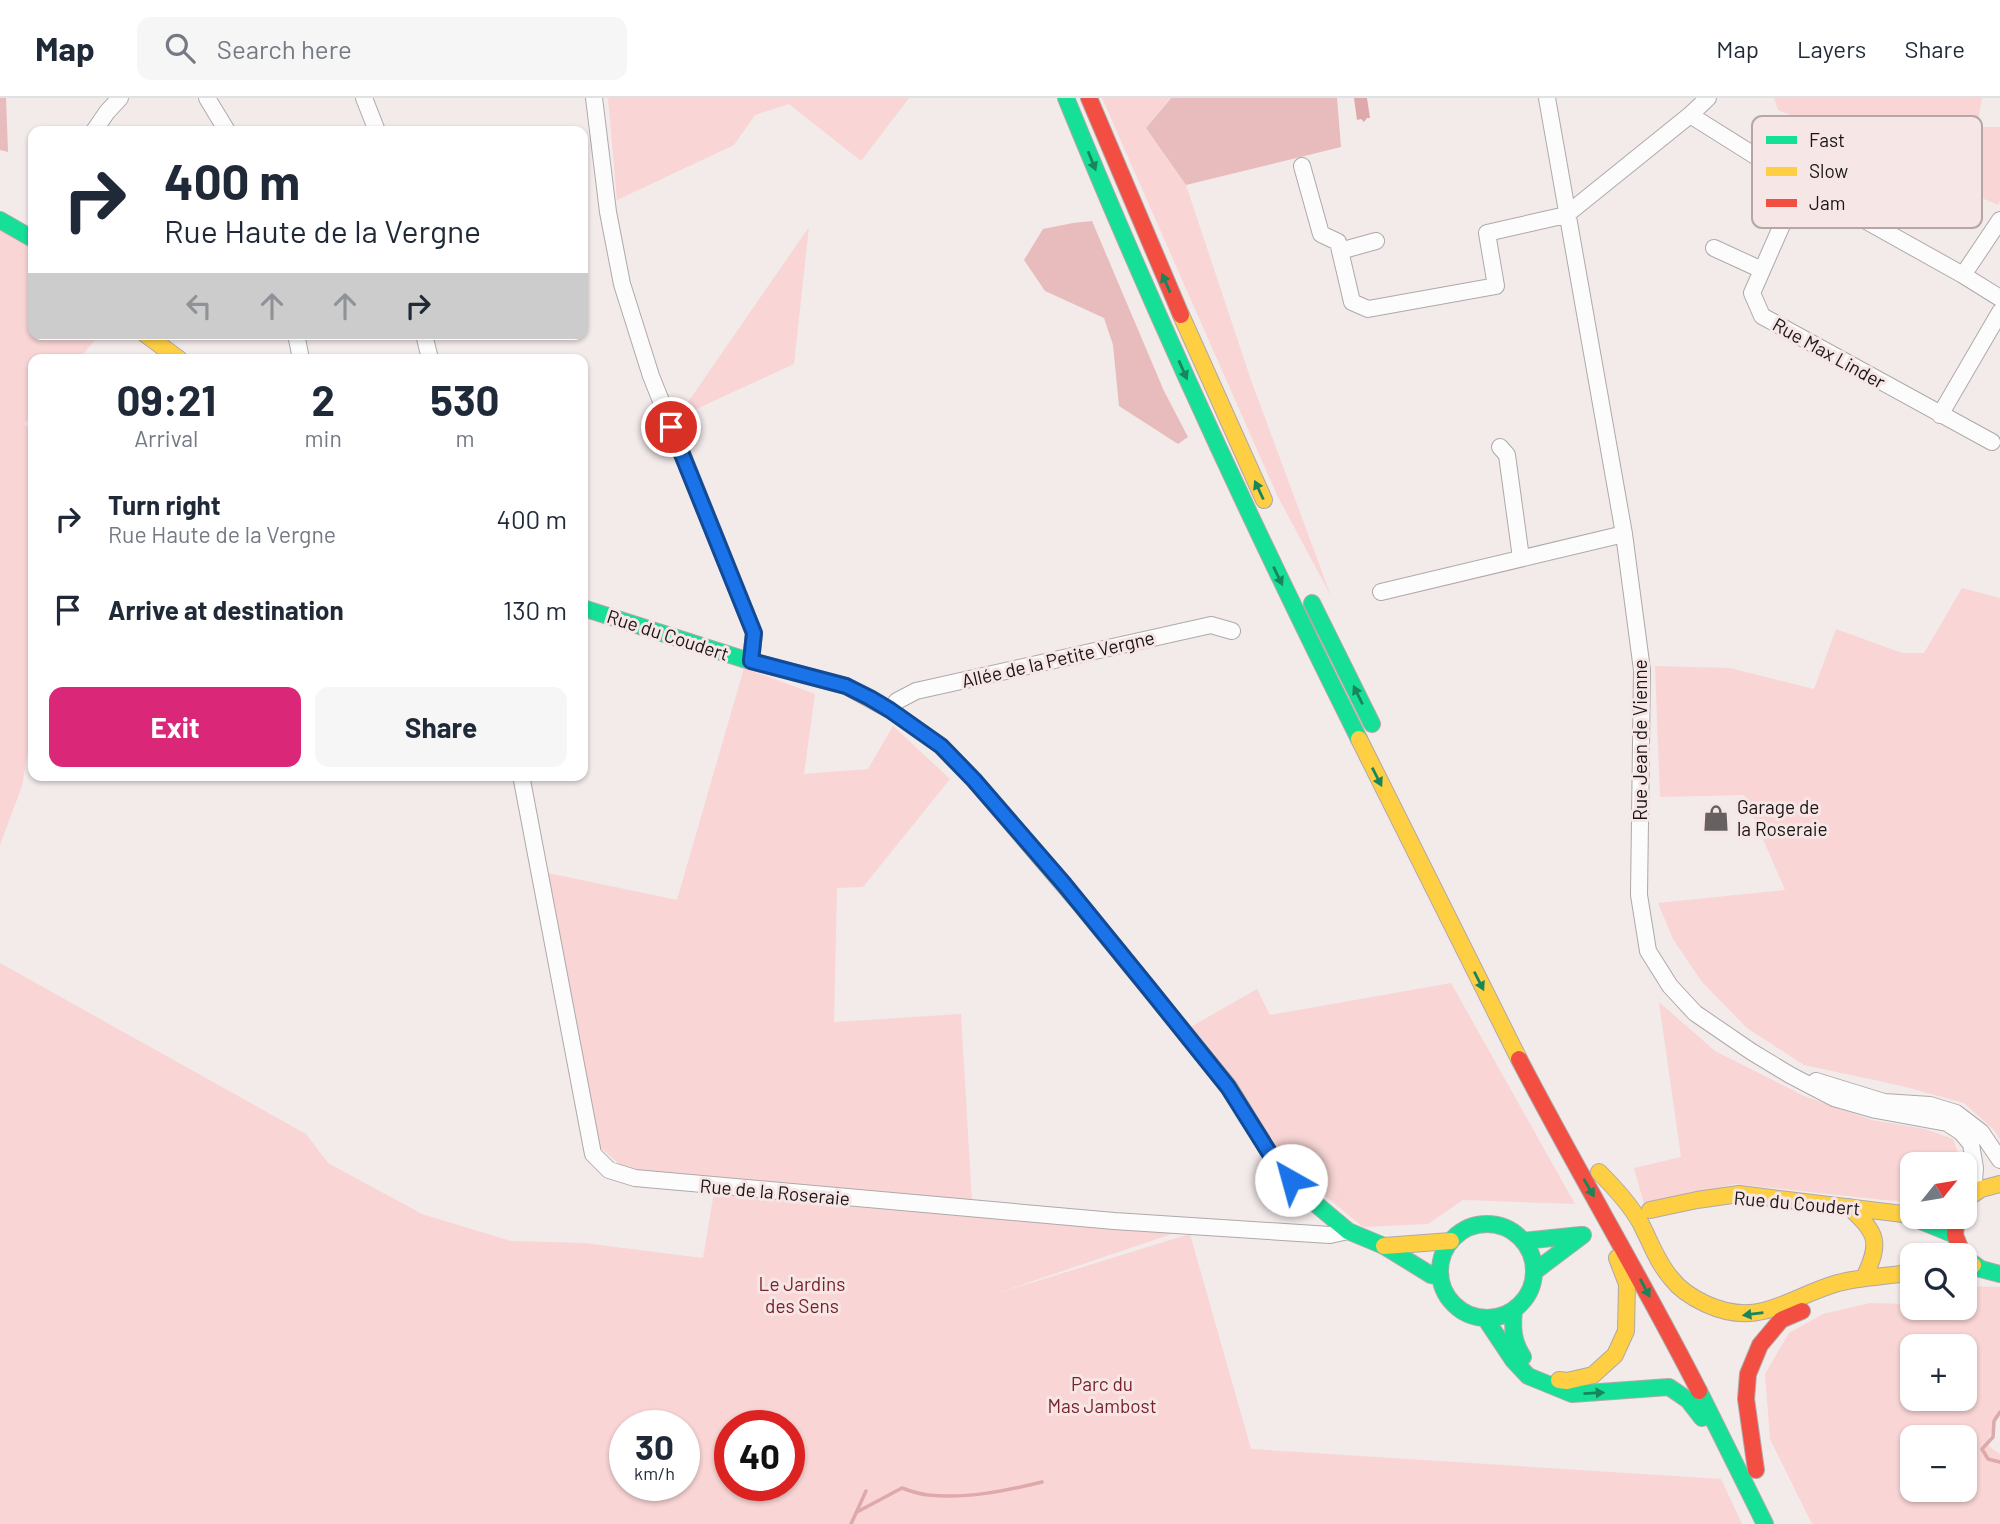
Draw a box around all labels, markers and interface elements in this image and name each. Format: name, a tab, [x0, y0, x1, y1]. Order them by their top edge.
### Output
search box	[137, 17, 627, 80]
text: Map	[35, 28, 95, 68]
icon: search	[161, 29, 199, 67]
text: Search here	[217, 33, 352, 64]
text: Map	[1716, 34, 1759, 63]
text: Layers	[1797, 34, 1866, 63]
text: Share	[1904, 34, 1965, 63]
legend	[1752, 116, 1982, 228]
text: Fast	[1809, 128, 1845, 151]
text: 400 m	[164, 151, 300, 210]
one-way arrow	[1086, 151, 1097, 172]
icon: right	[49, 154, 140, 245]
text: Slow	[1809, 159, 1848, 182]
text: Jam	[1809, 191, 1845, 214]
text: Rue Haute de la Vergne	[164, 211, 481, 249]
one-way arrow	[1161, 272, 1172, 293]
icon: left	[180, 287, 218, 325]
icon: ahead	[253, 287, 291, 325]
icon: ahead	[326, 287, 364, 325]
icon: right	[399, 287, 437, 325]
street label: Rue Max Linder	[1769, 312, 1890, 393]
one-way arrow	[1177, 360, 1189, 380]
text: 09:21	[116, 374, 216, 424]
text: 2	[311, 374, 335, 424]
text: 530	[430, 374, 500, 424]
pin	[641, 397, 701, 457]
icon: arrive	[652, 408, 690, 446]
text: Arrival	[134, 424, 198, 452]
text: min	[305, 424, 342, 452]
text: m	[455, 424, 474, 452]
one-way arrow	[1253, 480, 1265, 500]
text: Turn right	[108, 489, 221, 520]
icon: right	[49, 500, 87, 538]
text: 400 m	[497, 503, 567, 534]
text: Rue Haute de la Vergne	[108, 520, 336, 548]
one-way arrow	[1272, 566, 1284, 586]
icon: arrive	[49, 591, 87, 629]
text: Arrive at destination	[108, 594, 344, 625]
text: 130 m	[503, 594, 567, 625]
street label: Rue du Coudert	[604, 604, 732, 665]
street label: Allée de la Petite Vergne	[959, 625, 1157, 692]
street label: Rue Jean de Vienne	[1628, 659, 1651, 821]
one-way arrow	[1352, 685, 1363, 705]
button: Exit	[49, 687, 301, 767]
button: Share	[315, 687, 567, 767]
one-way arrow	[1372, 767, 1383, 787]
place label: Garage de la Roseraie	[1737, 795, 1828, 840]
shop icon: Garage de la Roseraie	[1701, 803, 1731, 833]
one-way arrow	[1474, 971, 1485, 991]
position arrow	[1254, 1143, 1328, 1217]
north arrow	[1900, 1152, 1978, 1228]
map controls	[1900, 1152, 1977, 1502]
street label: Rue de la Roseraie	[699, 1173, 851, 1210]
one-way arrow	[1583, 1178, 1595, 1198]
street label: Rue du Coudert	[1733, 1186, 1861, 1219]
button: search	[1900, 1243, 1977, 1320]
park label: Le Jardins des Sens	[759, 1272, 845, 1317]
one-way arrow	[1639, 1278, 1651, 1297]
one-way arrow	[1742, 1308, 1764, 1319]
button: +	[1900, 1334, 1977, 1411]
park label: Parc du Mas Jambost	[1047, 1372, 1157, 1417]
one-way arrow	[1583, 1387, 1605, 1398]
speed limit sign: 40	[714, 1410, 805, 1501]
text: 30	[635, 1425, 674, 1467]
button: −	[1900, 1425, 1977, 1502]
text: km/h	[634, 1462, 675, 1484]

